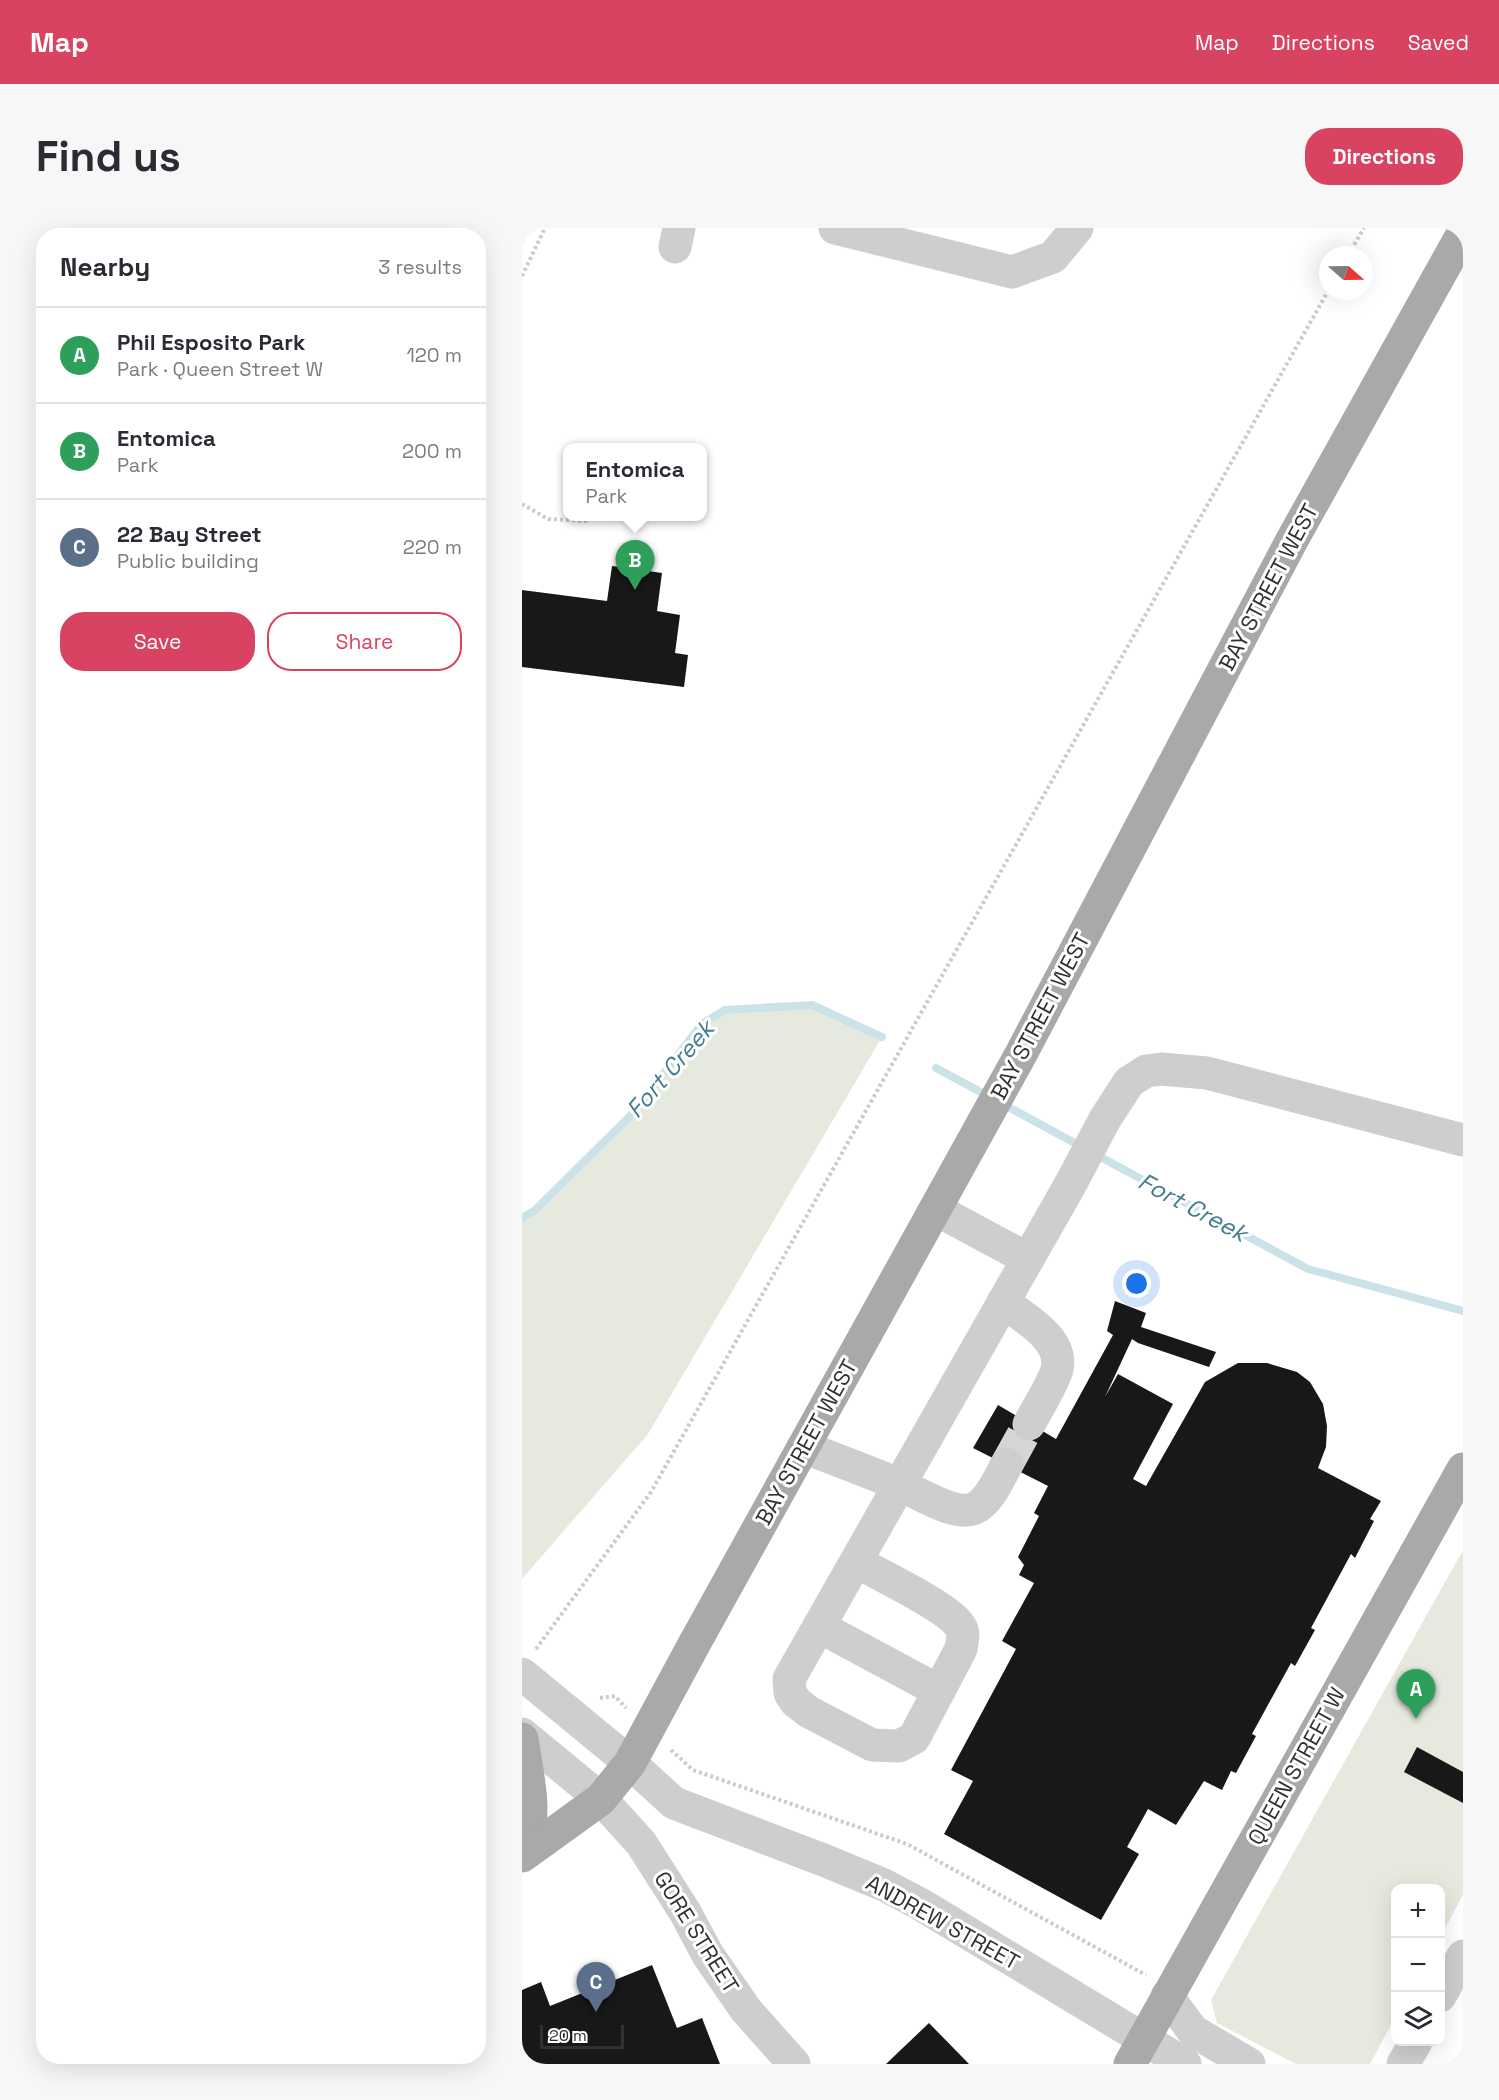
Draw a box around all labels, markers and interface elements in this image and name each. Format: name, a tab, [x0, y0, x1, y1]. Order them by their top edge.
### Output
text: Map	[30, 24, 89, 60]
text: Map	[1195, 29, 1239, 56]
text: Directions	[1272, 29, 1375, 56]
text: Saved	[1408, 29, 1469, 56]
button: Directions	[1305, 128, 1463, 185]
text: Find us	[36, 130, 181, 183]
north arrow	[1319, 246, 1373, 300]
text: Nearby	[60, 250, 150, 284]
text: 3 results	[378, 254, 462, 280]
text: Phil Esposito Park	[117, 328, 305, 356]
text: A	[73, 342, 86, 368]
text: 120 m	[406, 342, 462, 368]
text: Park · Queen Street W	[117, 356, 323, 382]
text: Entomica	[117, 424, 216, 452]
text: B	[73, 438, 86, 464]
text: 200 m	[402, 438, 462, 464]
popup	[563, 443, 707, 521]
text: Park	[117, 452, 159, 478]
text: Entomica	[586, 455, 684, 483]
text: Park	[586, 483, 627, 509]
street label: BAY STREET WEST	[1212, 499, 1324, 675]
text: 22 Bay Street	[117, 520, 262, 548]
text: C	[73, 534, 86, 560]
text: 220 m	[403, 534, 462, 560]
pin: B	[616, 540, 654, 590]
text: Public building	[117, 548, 259, 574]
button: Save	[60, 612, 255, 671]
button: Share	[267, 612, 462, 671]
street label: BAY STREET WEST	[984, 928, 1096, 1104]
water label: Fort Creek	[619, 1012, 723, 1124]
water label: Fort Creek	[1133, 1165, 1256, 1250]
your location	[1122, 1269, 1151, 1298]
street label: BAY STREET WEST	[749, 1354, 863, 1530]
pin: A	[1396, 1670, 1436, 1719]
street label: QUEEN STREET W	[1241, 1682, 1351, 1850]
street label: GORE STREET	[648, 1866, 746, 1998]
street label: ANDREW STREET	[861, 1868, 1025, 1976]
map controls	[1391, 1884, 1445, 2046]
button: +	[1391, 1884, 1445, 1938]
button: −	[1391, 1938, 1445, 1992]
pin: C	[576, 1962, 616, 2012]
button: layers	[1391, 1992, 1445, 2046]
scale bar	[540, 2022, 624, 2050]
text: 20 m	[549, 2025, 587, 2046]

